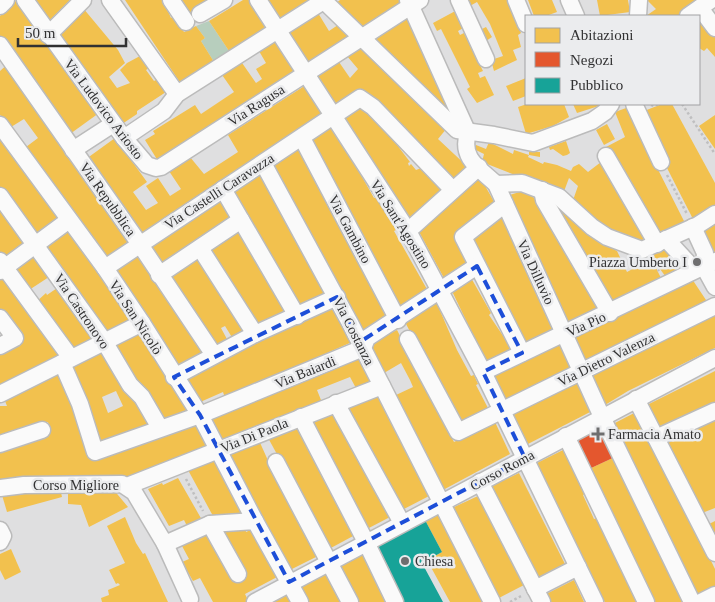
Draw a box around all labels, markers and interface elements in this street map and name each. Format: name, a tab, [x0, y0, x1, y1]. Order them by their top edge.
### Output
scale bar	[18, 15, 125, 47]
legend	[525, 15, 700, 105]
text: 50 m	[25, 25, 56, 41]
text: Abitazioni	[570, 27, 633, 43]
text: Negozi	[570, 52, 613, 68]
street label: Via Ludovico Ariosto	[61, 56, 146, 162]
text: Pubblico	[570, 77, 623, 93]
street label: Via Ragusa	[225, 81, 288, 129]
street label: Via Castelli Caravazza	[162, 150, 277, 232]
street label: Via Repubblica	[77, 159, 139, 240]
street label: Via Sant'Agostino	[367, 177, 434, 271]
street label: Via Gambino	[325, 193, 374, 266]
street label: Via Dilluvio	[514, 238, 557, 307]
place label: Piazza Umberto I	[589, 255, 687, 270]
marker: Piazza Umberto I	[691, 256, 703, 268]
street label: Via Castronovo	[51, 271, 112, 352]
street label: Via San Nicolò	[106, 277, 165, 357]
street label: Via Costanza	[330, 295, 377, 368]
street label: Via Pio	[564, 309, 608, 340]
street label: Via Dietro Valenza	[555, 329, 658, 389]
street label: Via Baiardi	[273, 353, 338, 391]
street label: Via Di Paola	[218, 415, 291, 456]
place label: Farmacia Amato	[608, 427, 701, 442]
marker: Farmacia Amato	[592, 428, 604, 440]
street label: Corso Roma	[468, 447, 538, 494]
street label: Corso Migliore	[33, 478, 119, 493]
place label: Chiesa	[415, 554, 454, 569]
marker: Chiesa	[399, 555, 411, 567]

